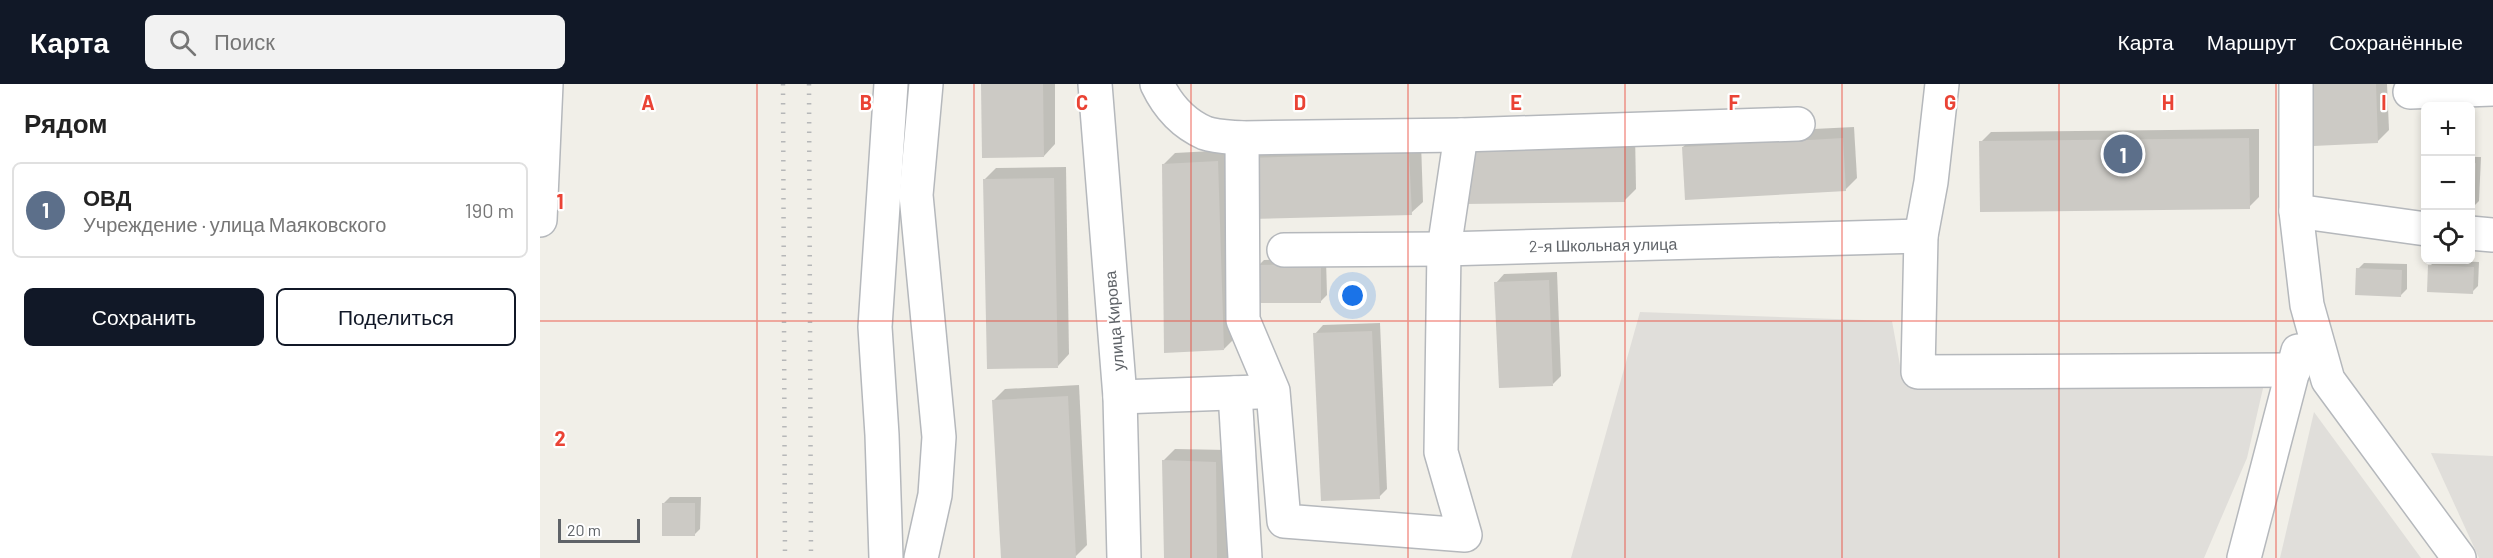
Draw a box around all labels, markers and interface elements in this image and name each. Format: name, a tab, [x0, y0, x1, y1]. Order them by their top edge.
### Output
search box	[145, 15, 565, 69]
text: Карта	[30, 25, 109, 59]
icon: search	[166, 26, 199, 59]
text: Поиск	[214, 28, 275, 54]
text: Карта	[2118, 29, 2174, 54]
text: Маршрут	[2207, 29, 2296, 54]
text: Сохранённые	[2329, 29, 2463, 54]
text: A	[641, 90, 655, 114]
text: B	[860, 90, 872, 114]
text: C	[1076, 90, 1088, 114]
text: D	[1294, 90, 1306, 114]
text: E	[1510, 90, 1522, 114]
text: F	[1728, 90, 1740, 114]
text: G	[1944, 90, 1956, 114]
text: H	[2162, 90, 2174, 114]
text: I	[2381, 90, 2387, 114]
map controls	[2421, 102, 2475, 264]
button: +	[2421, 102, 2475, 156]
text: Рядом	[24, 107, 107, 138]
pin: 1	[2104, 132, 2142, 176]
button: −	[2421, 156, 2475, 210]
text: ОВД	[83, 184, 131, 210]
text: 1	[556, 189, 564, 213]
text: 1	[42, 198, 49, 222]
text: 190 m	[465, 198, 514, 222]
button: locate	[2421, 210, 2475, 264]
text: Учреждение · улица Маяковского	[83, 212, 386, 236]
street label: 2-я Школьная улица	[1529, 234, 1677, 255]
street label: улица Кирова	[1100, 270, 1127, 372]
your location	[1338, 281, 1367, 310]
button: Сохранить	[24, 288, 264, 346]
button: Поделиться	[276, 288, 516, 346]
text: 2	[554, 426, 566, 450]
scale bar	[558, 516, 640, 544]
text: 20 m	[567, 520, 601, 539]

